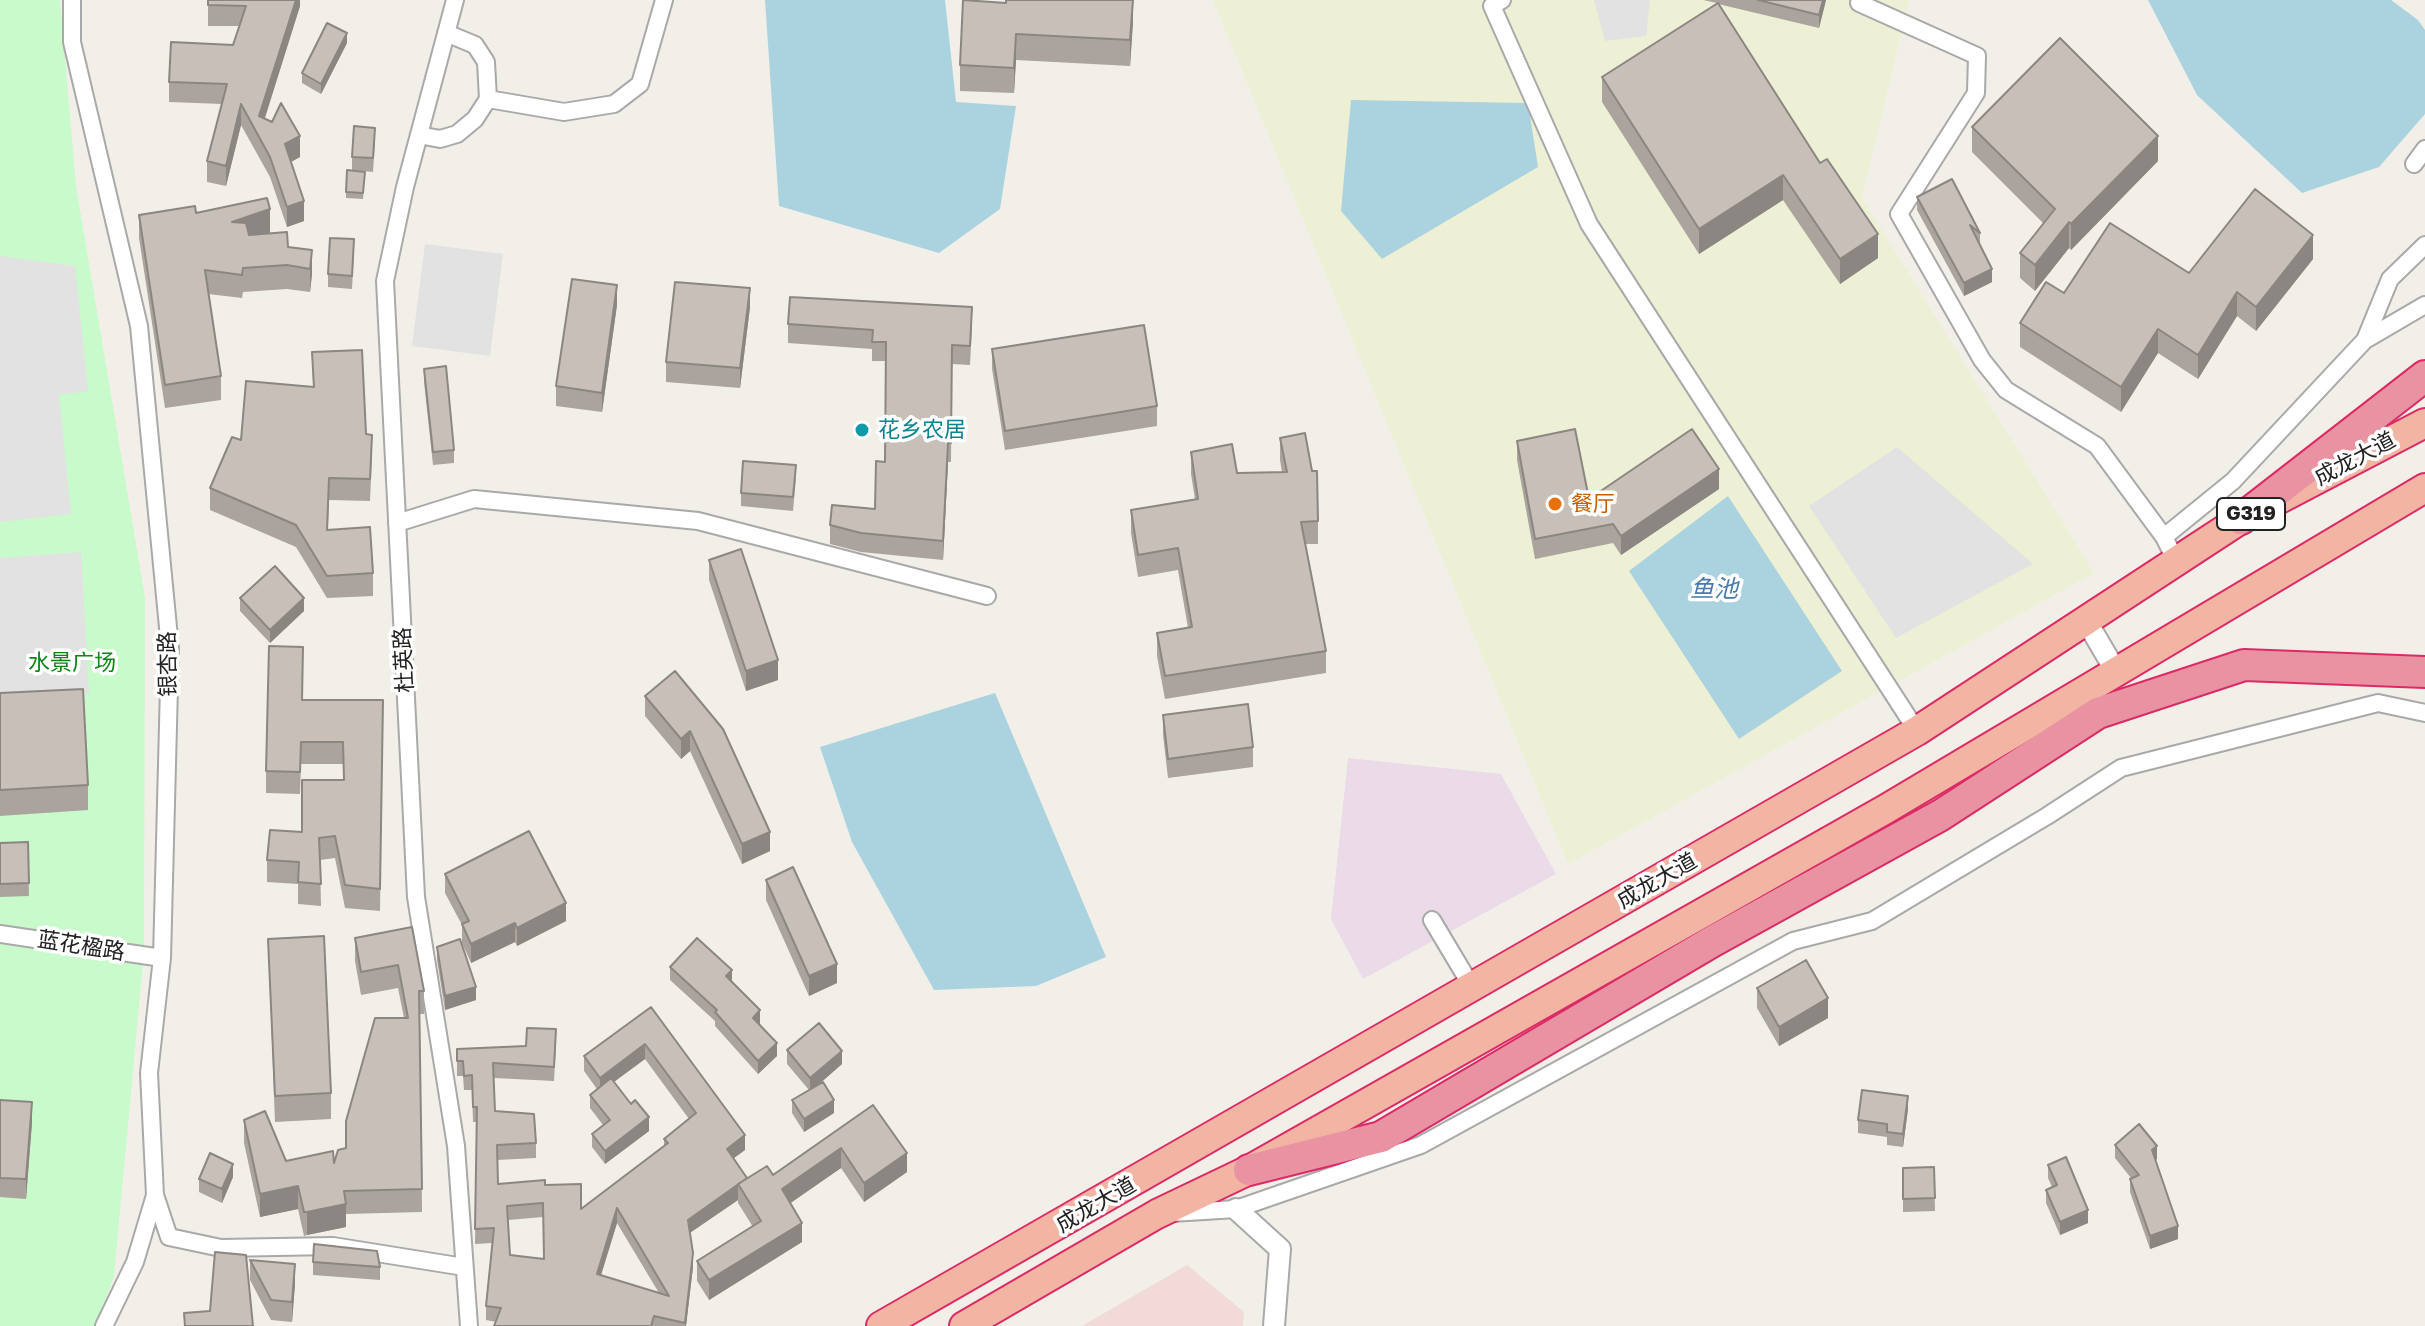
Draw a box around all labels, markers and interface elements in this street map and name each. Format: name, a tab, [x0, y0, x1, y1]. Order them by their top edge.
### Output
place label: 花乡农居	[878, 417, 966, 443]
marker: 花乡农居	[853, 421, 871, 439]
street label: 成龙大道	[2310, 427, 2400, 491]
place label: 餐厅	[1571, 491, 1615, 517]
marker: 餐厅	[1546, 495, 1564, 513]
road number: G319	[2217, 498, 2285, 530]
water label: 鱼池	[1690, 575, 1738, 603]
street label: 杜英路	[389, 626, 419, 694]
street label: 银杏路	[154, 631, 182, 697]
park label: 水景广场	[28, 650, 116, 676]
street label: 成龙大道	[1612, 848, 1702, 914]
street label: 蓝花楹路	[35, 926, 127, 966]
street label: 成龙大道	[1051, 1172, 1141, 1238]

